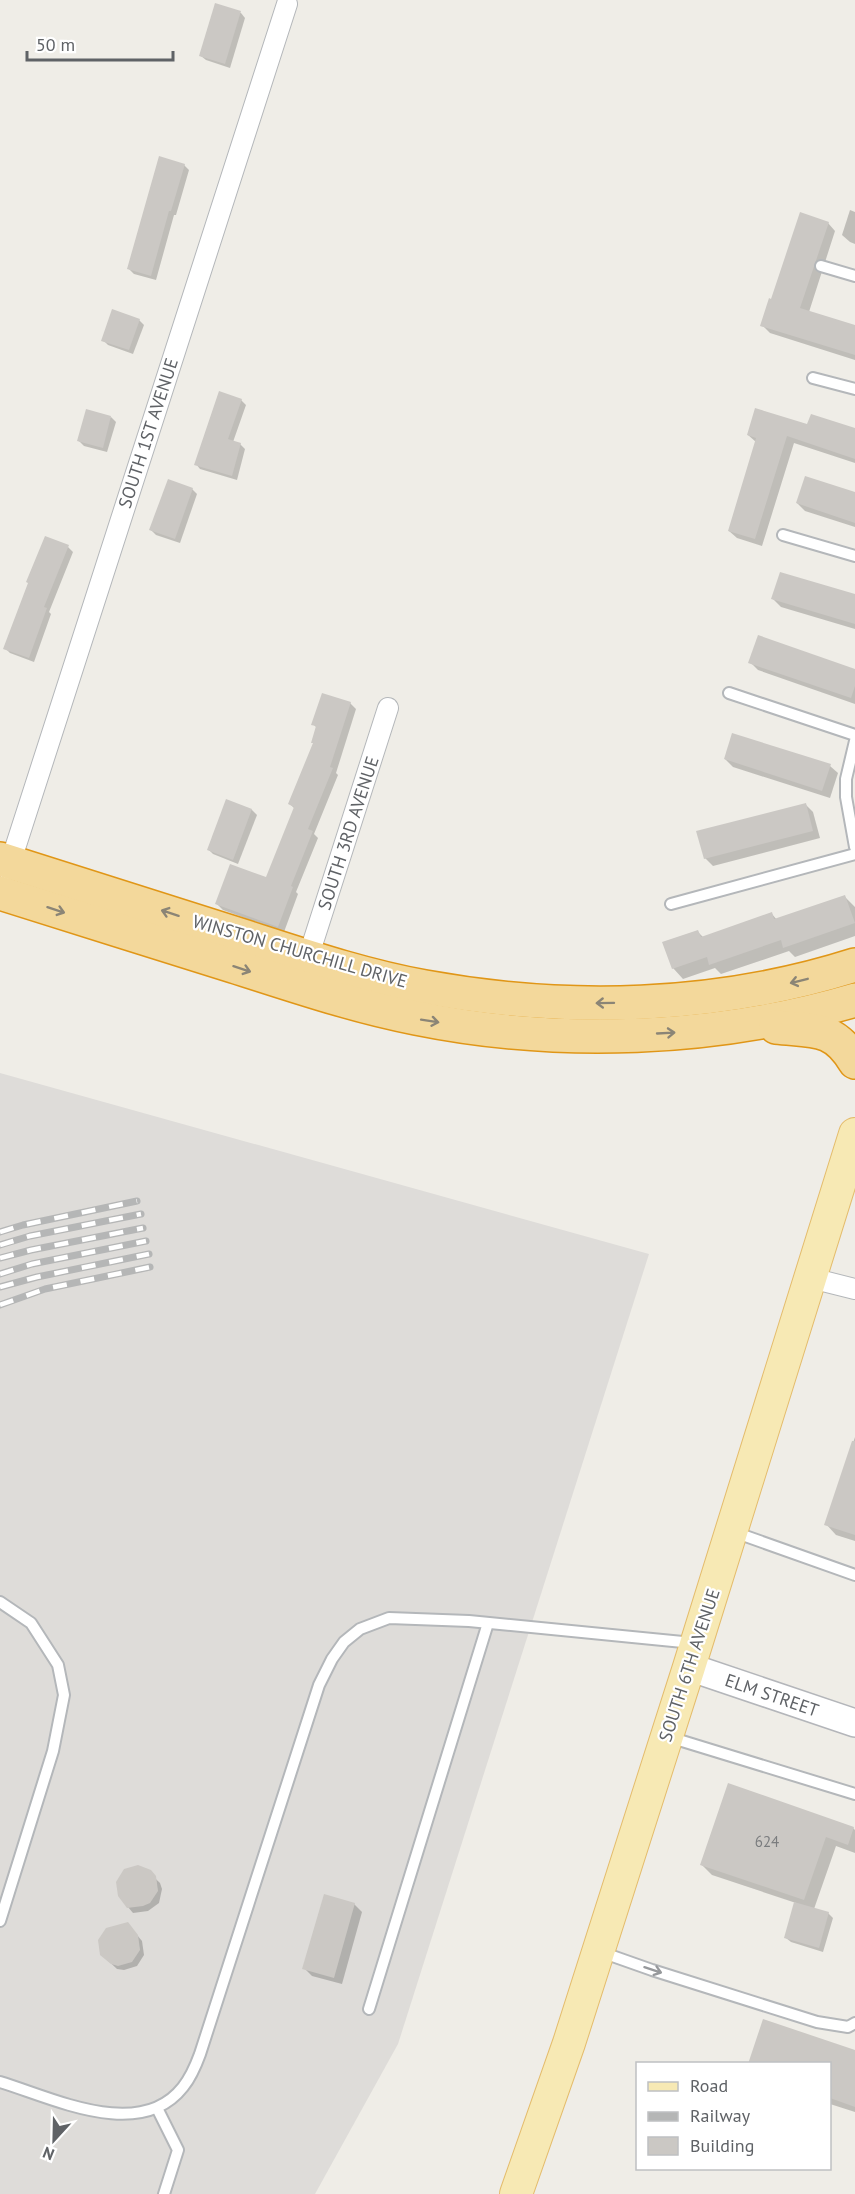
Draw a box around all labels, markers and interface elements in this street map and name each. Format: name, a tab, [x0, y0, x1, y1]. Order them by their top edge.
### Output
scale bar	[27, 24, 172, 62]
text: 50 m	[36, 33, 75, 56]
street label: SOUTH 1ST AVENUE	[113, 355, 183, 511]
street label: SOUTH 3RD AVENUE	[312, 753, 384, 913]
one-way arrow	[46, 905, 65, 916]
one-way arrow	[161, 907, 180, 918]
street label: WINSTON CHURCHILL DRIVE	[190, 909, 410, 993]
one-way arrow	[232, 964, 251, 975]
one-way arrow	[789, 975, 808, 987]
one-way arrow	[596, 998, 616, 1009]
one-way arrow	[419, 1015, 439, 1026]
one-way arrow	[655, 1028, 675, 1039]
street label: SOUTH 6TH AVENUE	[653, 1585, 725, 1745]
street label: ELM STREET	[722, 1668, 822, 1722]
house number: 624	[755, 1832, 779, 1851]
one-way arrow	[643, 1966, 662, 1977]
legend	[636, 2062, 831, 2170]
text: Road	[690, 2074, 728, 2097]
text: Railway	[690, 2104, 751, 2127]
north arrow	[24, 2110, 84, 2170]
text: Building	[690, 2134, 754, 2157]
text: N	[40, 2143, 57, 2165]

